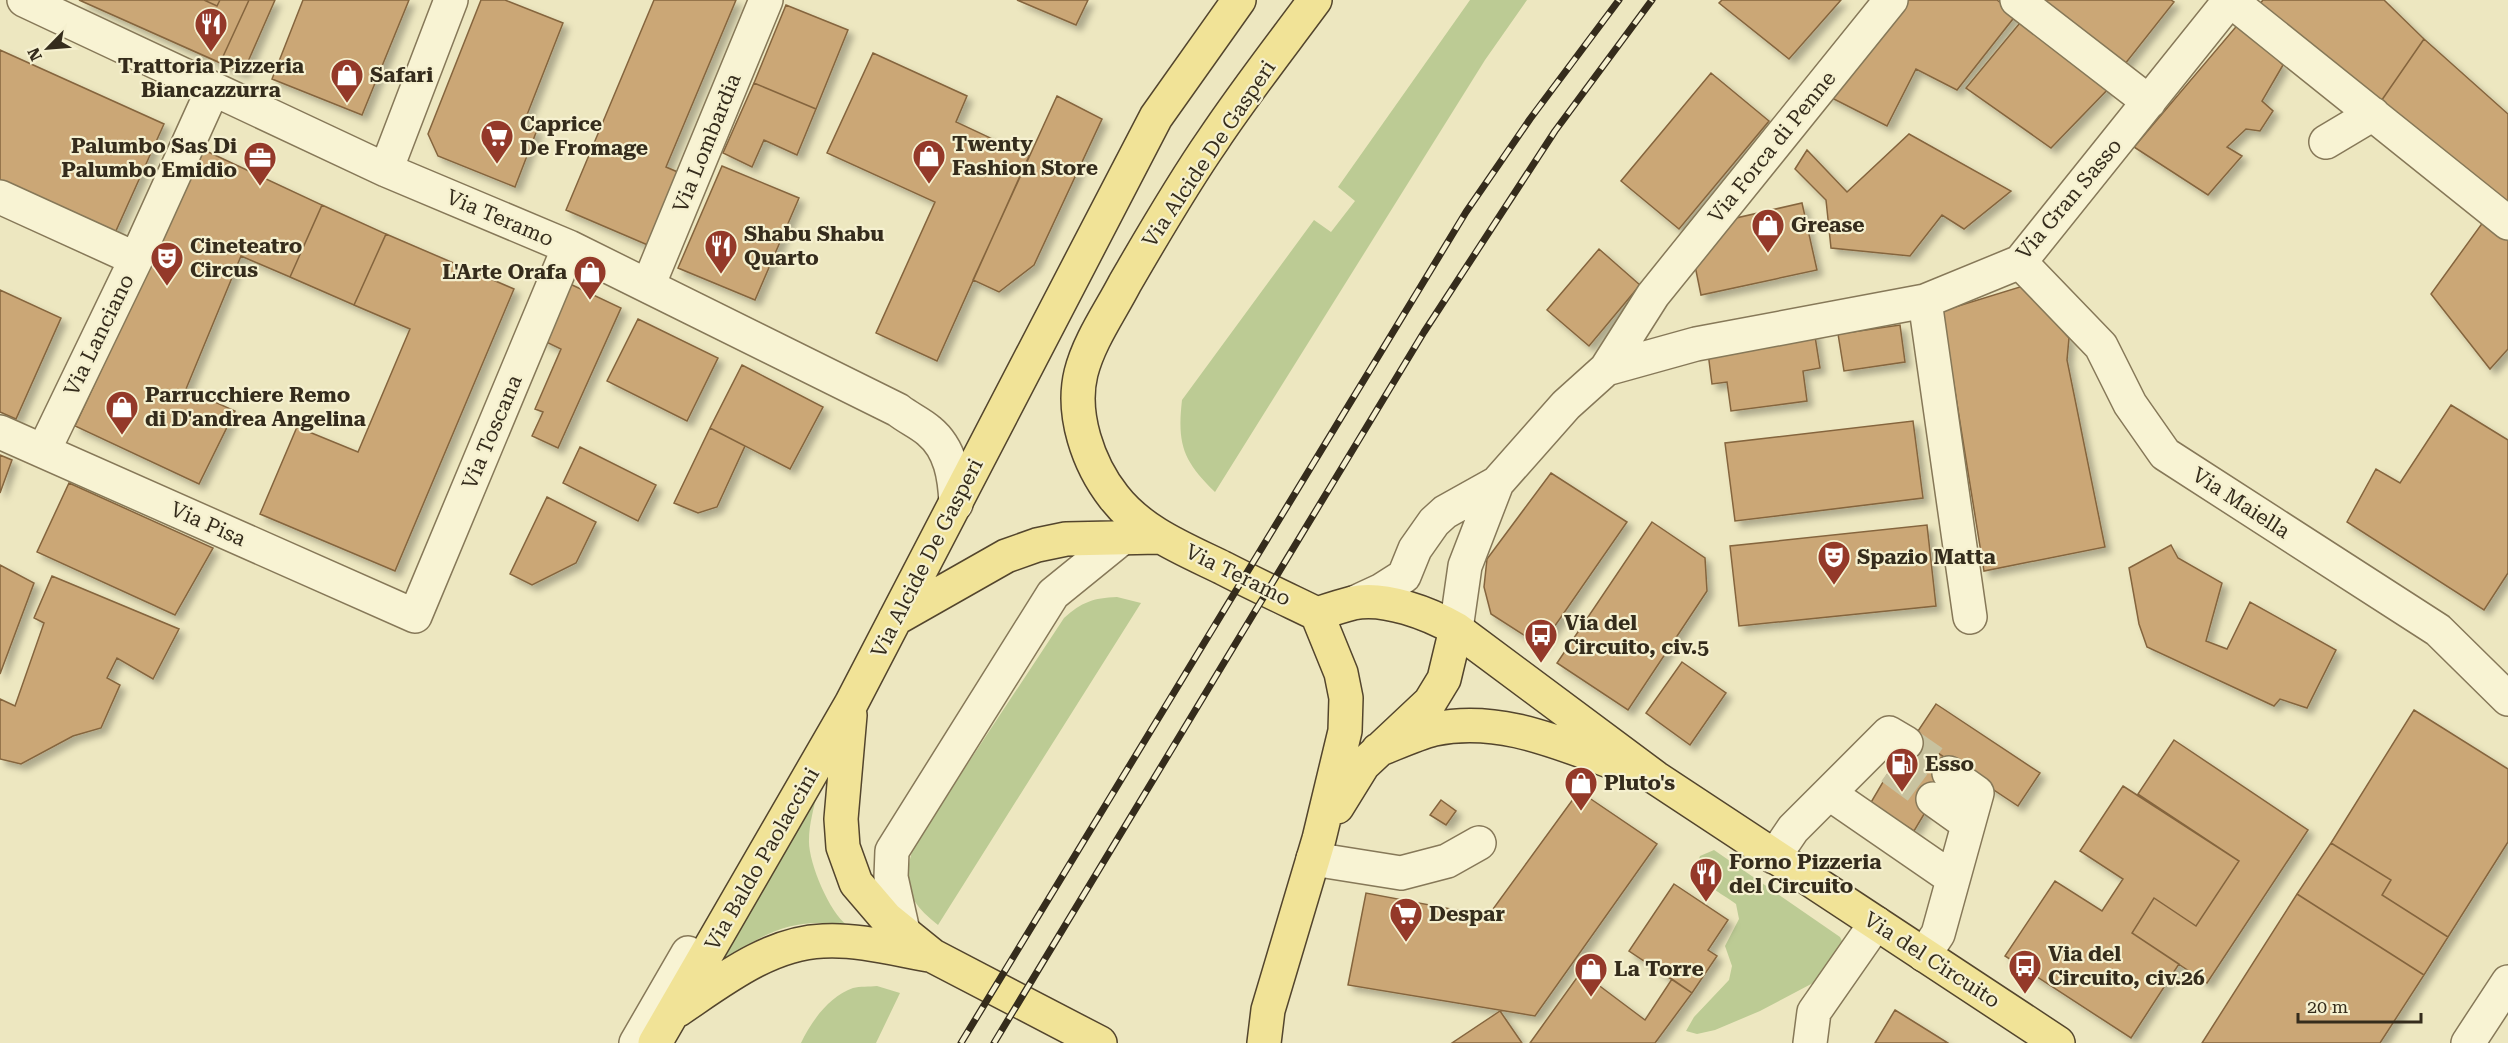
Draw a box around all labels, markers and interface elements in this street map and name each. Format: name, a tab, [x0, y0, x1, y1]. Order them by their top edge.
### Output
restaurant icon: Trattoria Pizzeria Biancazzurra	[193, 6, 229, 53]
north arrow	[18, 18, 78, 78]
text: N	[24, 45, 46, 64]
place label: Trattoria Pizzeria Biancazzurra	[118, 54, 305, 102]
street label: Via Alcide De Gasperi	[1138, 56, 1281, 252]
shop icon: Safari	[329, 57, 365, 104]
place label: Safari	[370, 63, 433, 87]
street label: Via Forca di Penne	[1703, 66, 1841, 228]
street label: Via Lombardia	[668, 70, 746, 216]
place label: Caprice De Fromage	[520, 112, 648, 160]
supermarket icon: Caprice De Fromage	[479, 118, 515, 165]
place label: Twenty Fashion Store	[952, 132, 1098, 180]
place label: Palumbo Sas Di Palumbo Emidio	[61, 134, 237, 182]
street label: Via Gran Sasso	[2011, 134, 2127, 264]
shop icon: Twenty Fashion Store	[911, 138, 947, 185]
office icon: Palumbo Sas Di Palumbo Emidio	[242, 140, 278, 187]
street label: Via Teramo	[443, 185, 557, 251]
shop icon: Grease	[1750, 207, 1786, 254]
place label: Grease	[1791, 213, 1865, 237]
place label: Shabu Shabu Quarto	[744, 222, 884, 270]
restaurant icon: Shabu Shabu Quarto	[703, 228, 739, 275]
place label: Cineteatro Circus	[190, 234, 302, 282]
theatre icon: Cineteatro Circus	[149, 240, 185, 287]
shop icon: L'Arte Orafa	[572, 254, 608, 301]
place label: L'Arte Orafa	[442, 260, 568, 284]
street label: Via Lanciano	[59, 270, 139, 400]
street label: Via Toscana	[457, 371, 527, 493]
place label: Parrucchiere Remo di D'andrea Angelina	[145, 383, 367, 431]
shop icon: Parrucchiere Remo di D'andrea Angelina	[104, 389, 140, 436]
street label: Via Alcide De Gasperi	[866, 454, 988, 661]
street label: Via Maiella	[2188, 463, 2295, 544]
street label: Via Pisa	[167, 497, 250, 551]
street label: Via Teramo	[1181, 539, 1295, 611]
theatre icon: Spazio Matta	[1816, 539, 1852, 586]
place label: Spazio Matta	[1857, 545, 1996, 569]
place label: Via del Circuito, civ.5	[1564, 611, 1709, 659]
bus stop icon: Via del Circuito, civ.5	[1523, 617, 1559, 664]
fuel station icon: Esso	[1884, 746, 1920, 793]
place label: Esso	[1925, 752, 1974, 776]
street label: Via Baldo Paolaccini	[700, 763, 824, 954]
shop icon: Pluto's	[1563, 765, 1599, 812]
place label: Pluto's	[1604, 771, 1675, 795]
place label: Forno Pizzeria del Circuito	[1729, 850, 1882, 898]
restaurant icon: Forno Pizzeria del Circuito	[1688, 856, 1724, 903]
supermarket icon: Despar	[1388, 896, 1424, 943]
place label: Despar	[1429, 902, 1505, 926]
street label: Via del Circuito	[1860, 907, 2004, 1013]
place label: Via del Circuito, civ.26	[2048, 942, 2205, 990]
bus stop icon: Via del Circuito, civ.26	[2007, 948, 2043, 995]
shop icon: La Torre	[1573, 951, 1609, 998]
place label: La Torre	[1614, 957, 1704, 981]
scale bar	[2298, 986, 2421, 1024]
text: 20 m	[2307, 996, 2348, 1017]

